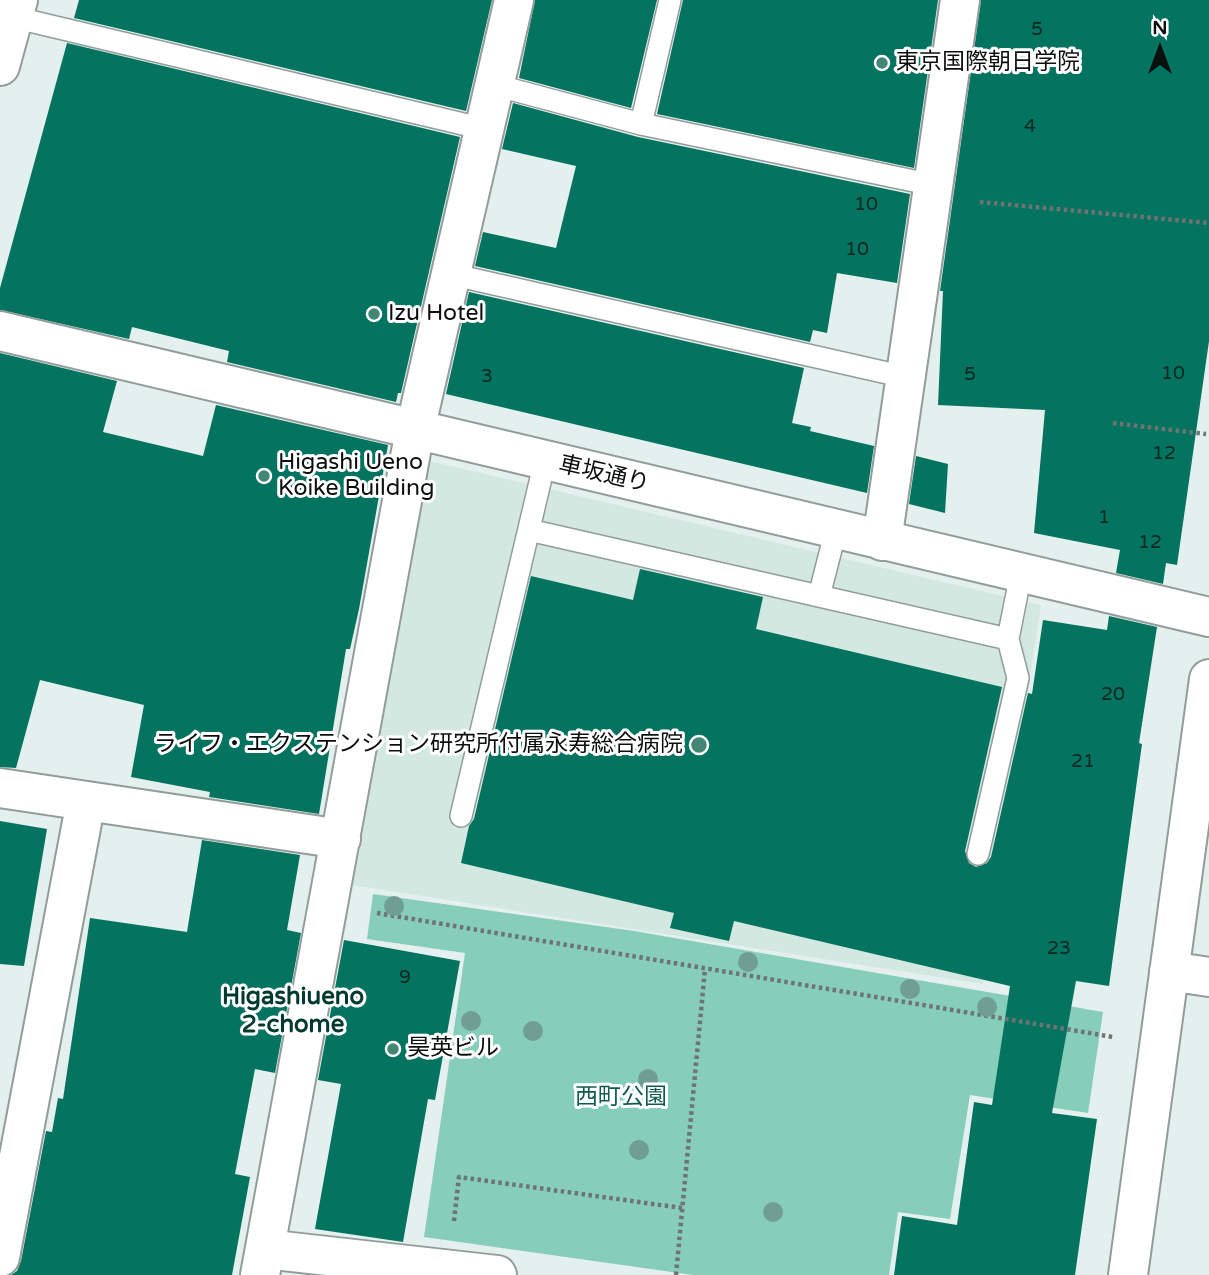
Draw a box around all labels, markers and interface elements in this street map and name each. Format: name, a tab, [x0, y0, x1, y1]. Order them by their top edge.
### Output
north arrow	[1125, 14, 1195, 84]
text: N	[1152, 17, 1168, 39]
house number: 5	[1031, 19, 1043, 41]
place label: 東京国際朝日学院	[896, 49, 1080, 77]
marker: 東京国際朝日学院	[874, 55, 890, 71]
house number: 4	[1024, 116, 1036, 138]
house number: 10	[854, 194, 878, 216]
house number: 10	[845, 239, 869, 261]
place label: Izu Hotel	[388, 300, 484, 328]
marker: Izu Hotel	[366, 306, 382, 322]
house number: 10	[1161, 363, 1185, 385]
house number: 5	[964, 364, 976, 386]
house number: 3	[481, 366, 493, 388]
house number: 12	[1152, 443, 1176, 465]
place label: Higashi Ueno Koike Building	[278, 449, 434, 503]
street label: 車坂通り	[556, 451, 652, 499]
marker: Higashi Ueno Koike Building	[256, 468, 272, 484]
house number: 1	[1098, 507, 1110, 529]
house number: 12	[1138, 532, 1162, 554]
house number: 20	[1101, 684, 1125, 706]
place label: ライフ・エクステンション研究所付属永寿総合病院	[154, 731, 683, 759]
marker: ライフ・エクステンション研究所付属永寿総合病院	[689, 735, 709, 755]
house number: 21	[1071, 751, 1095, 773]
house number: 23	[1047, 938, 1071, 960]
house number: 9	[399, 967, 411, 989]
district label: Higashiueno 2-chome	[222, 984, 364, 1040]
place label: 昊英ビル	[407, 1035, 499, 1063]
marker: 昊英ビル	[385, 1041, 401, 1057]
park label: 西町公園	[575, 1084, 667, 1112]

